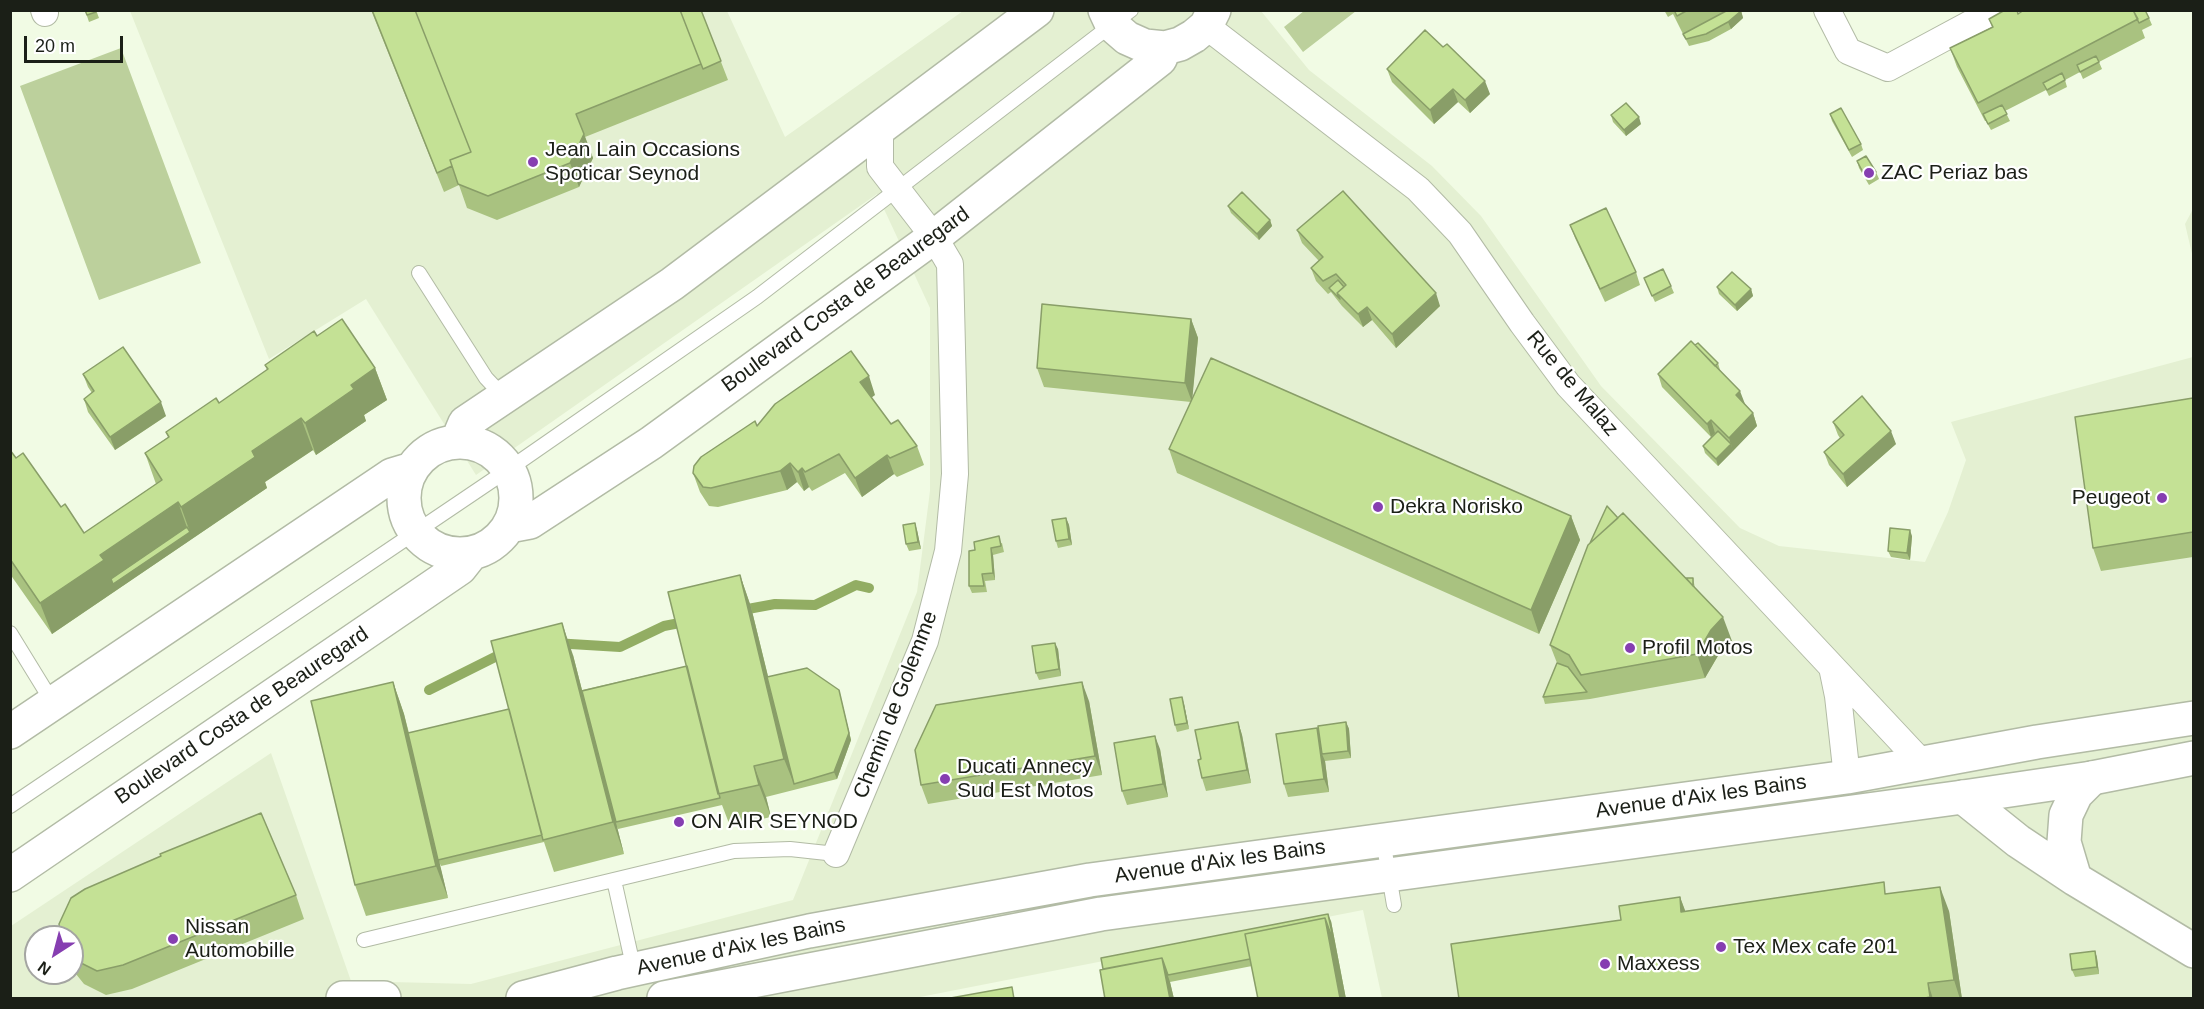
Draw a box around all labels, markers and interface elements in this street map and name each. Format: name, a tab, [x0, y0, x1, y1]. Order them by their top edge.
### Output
scale bar	[27, 24, 126, 62]
text: 20 m	[35, 36, 75, 56]
place label: Jean Lain Occasions Spoticar Seynod	[545, 137, 740, 187]
marker: Jean Lain Occasions Spoticar Seynod	[526, 155, 540, 169]
place label: ZAC Periaz bas	[1881, 160, 2028, 186]
marker: ZAC Periaz bas	[1862, 166, 1876, 180]
street label: Boulevard Costa de Beauregard	[717, 202, 975, 398]
street label: Rue de Malaz	[1521, 326, 1623, 442]
place label: Peugeot	[2072, 485, 2150, 511]
marker: Peugeot	[2155, 491, 2169, 505]
place label: Dekra Norisko	[1390, 494, 1523, 520]
marker: Dekra Norisko	[1371, 500, 1385, 514]
street label: Chemin de Golemme	[849, 608, 943, 802]
street label: Boulevard Costa de Beauregard	[111, 622, 373, 810]
place label: Profil Motos	[1642, 635, 1753, 661]
marker: Profil Motos	[1623, 641, 1637, 655]
place label: Ducati Annecy Sud Est Motos	[957, 754, 1094, 804]
street label: Avenue d'Aix les Bains	[1594, 770, 1808, 824]
marker: Ducati Annecy Sud Est Motos	[938, 772, 952, 786]
place label: ON AIR SEYNOD	[691, 809, 858, 835]
marker: ON AIR SEYNOD	[672, 815, 686, 829]
street label: Avenue d'Aix les Bains	[1113, 835, 1327, 889]
street label: Avenue d'Aix les Bains	[634, 913, 848, 981]
place label: Nissan Automobille	[185, 914, 295, 964]
north arrow	[24, 925, 84, 985]
marker: Nissan Automobille	[166, 932, 180, 946]
place label: Tex Mex cafe 201	[1733, 934, 1898, 960]
marker: Tex Mex cafe 201	[1714, 940, 1728, 954]
place label: Maxxess	[1617, 951, 1700, 977]
marker: Maxxess	[1598, 957, 1612, 971]
text: N	[35, 958, 54, 979]

